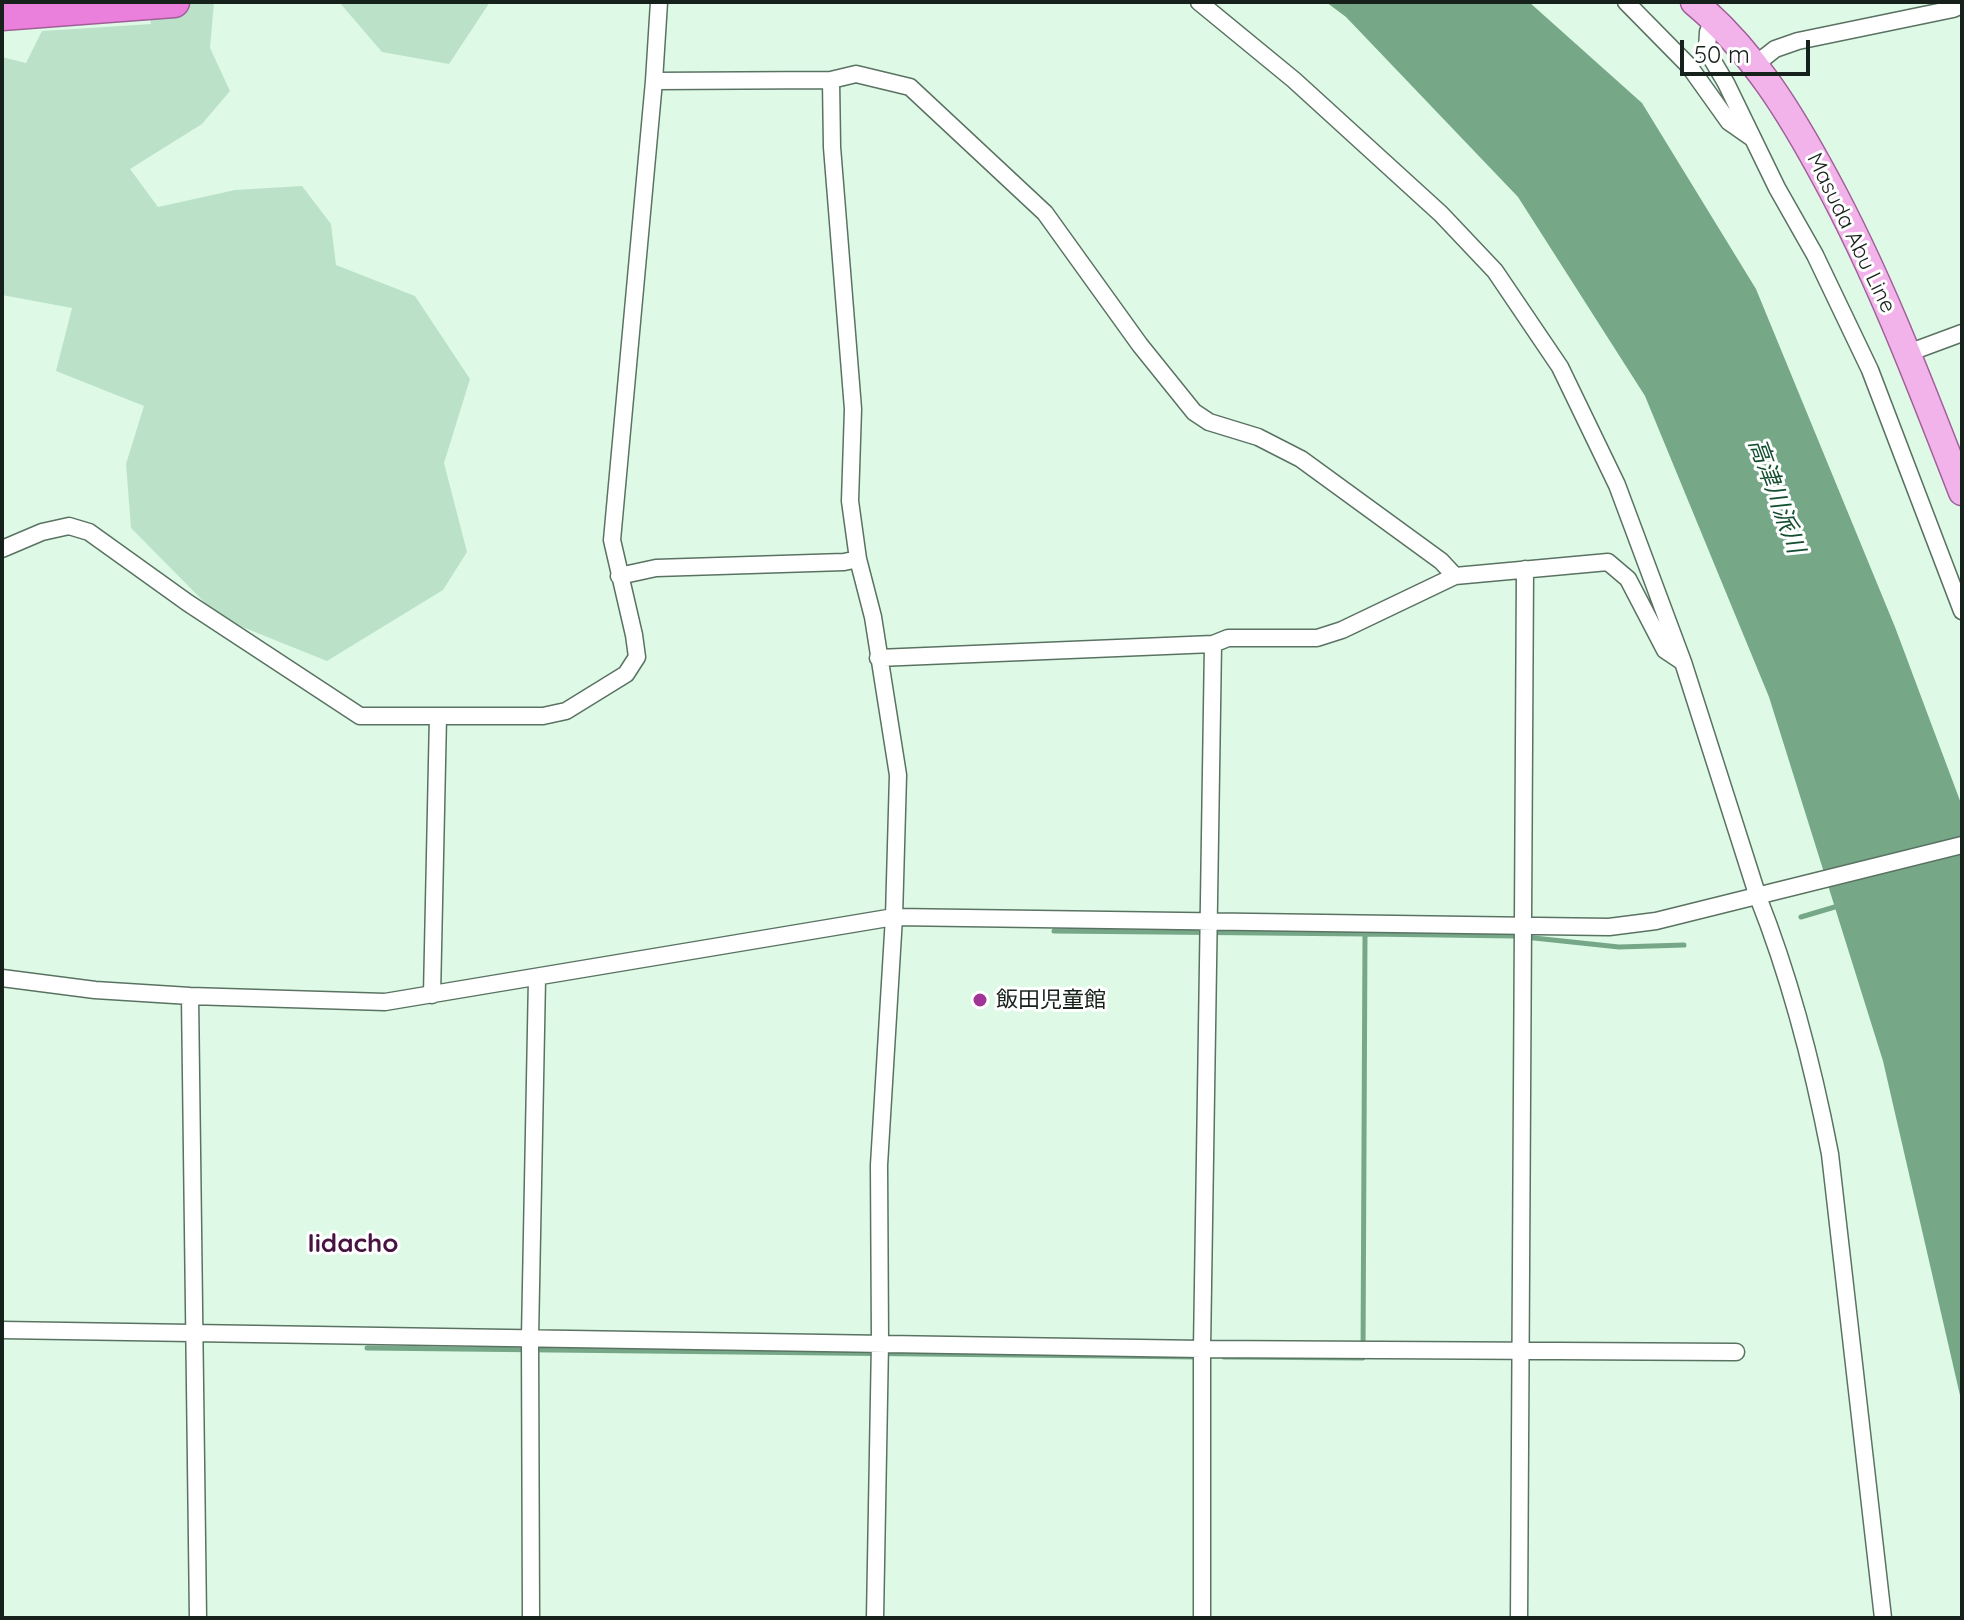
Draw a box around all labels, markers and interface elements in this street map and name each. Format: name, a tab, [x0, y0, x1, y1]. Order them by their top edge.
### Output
scale bar	[1684, 24, 1814, 74]
text: 50 m	[1694, 39, 1750, 69]
street label: Masuda Abu Line	[1801, 149, 1901, 317]
water label: 高津川派川	[1742, 435, 1810, 557]
place label: 飯田児童館	[996, 987, 1106, 1013]
marker: 飯田児童館	[971, 991, 989, 1009]
district label: Iidacho	[308, 1228, 398, 1260]

